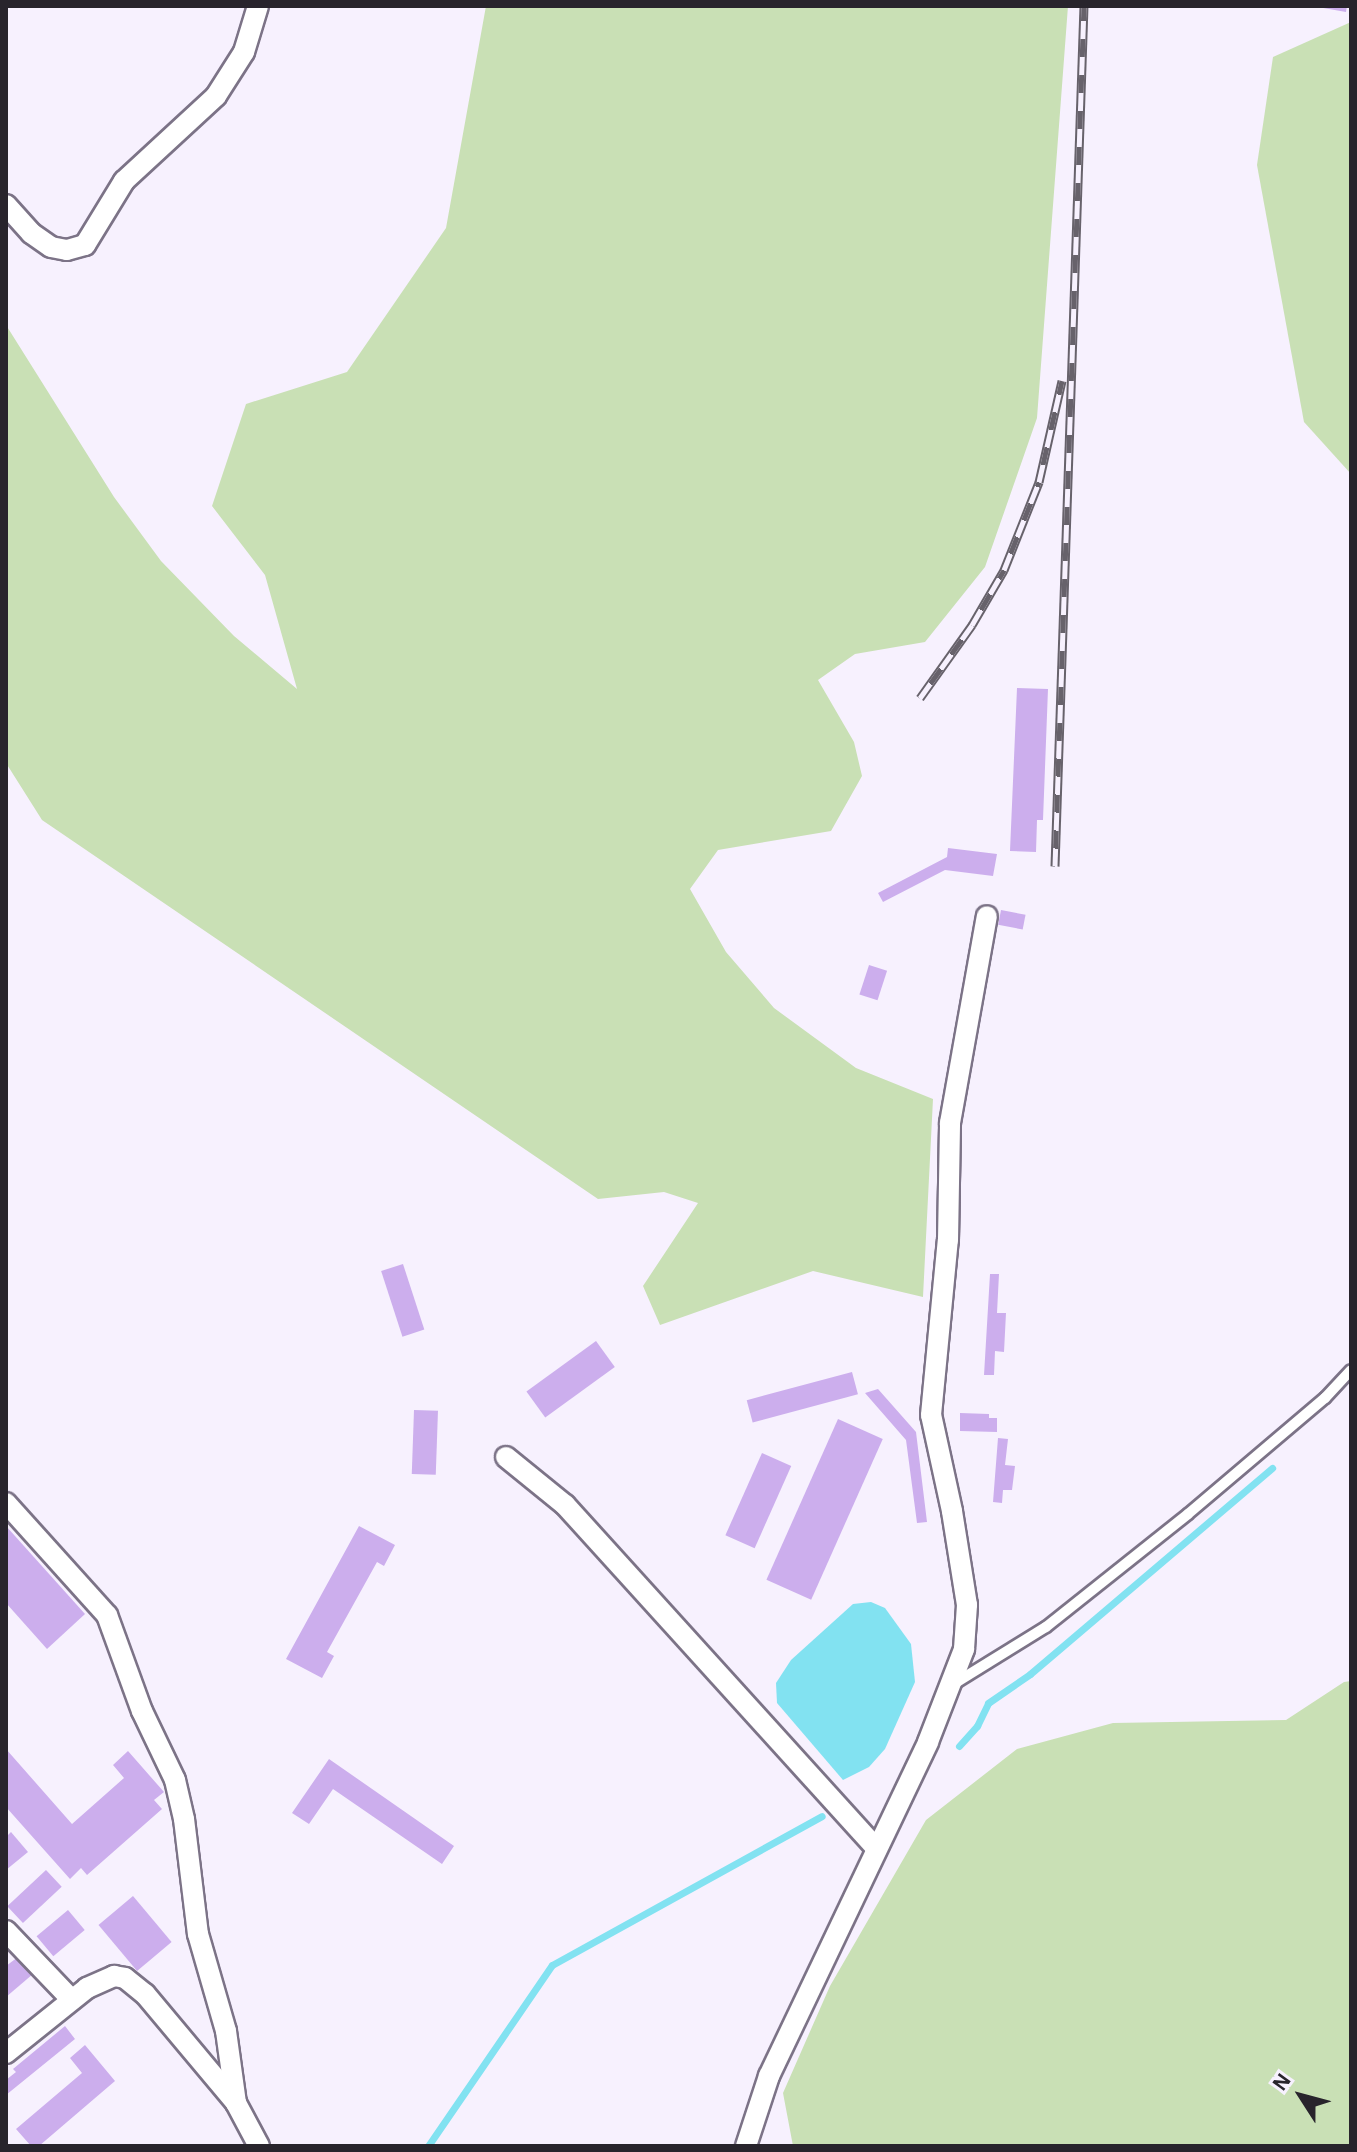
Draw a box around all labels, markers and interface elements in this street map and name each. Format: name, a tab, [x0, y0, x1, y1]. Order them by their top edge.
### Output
north arrow	[1261, 2056, 1341, 2136]
text: N	[1268, 2069, 1295, 2095]

